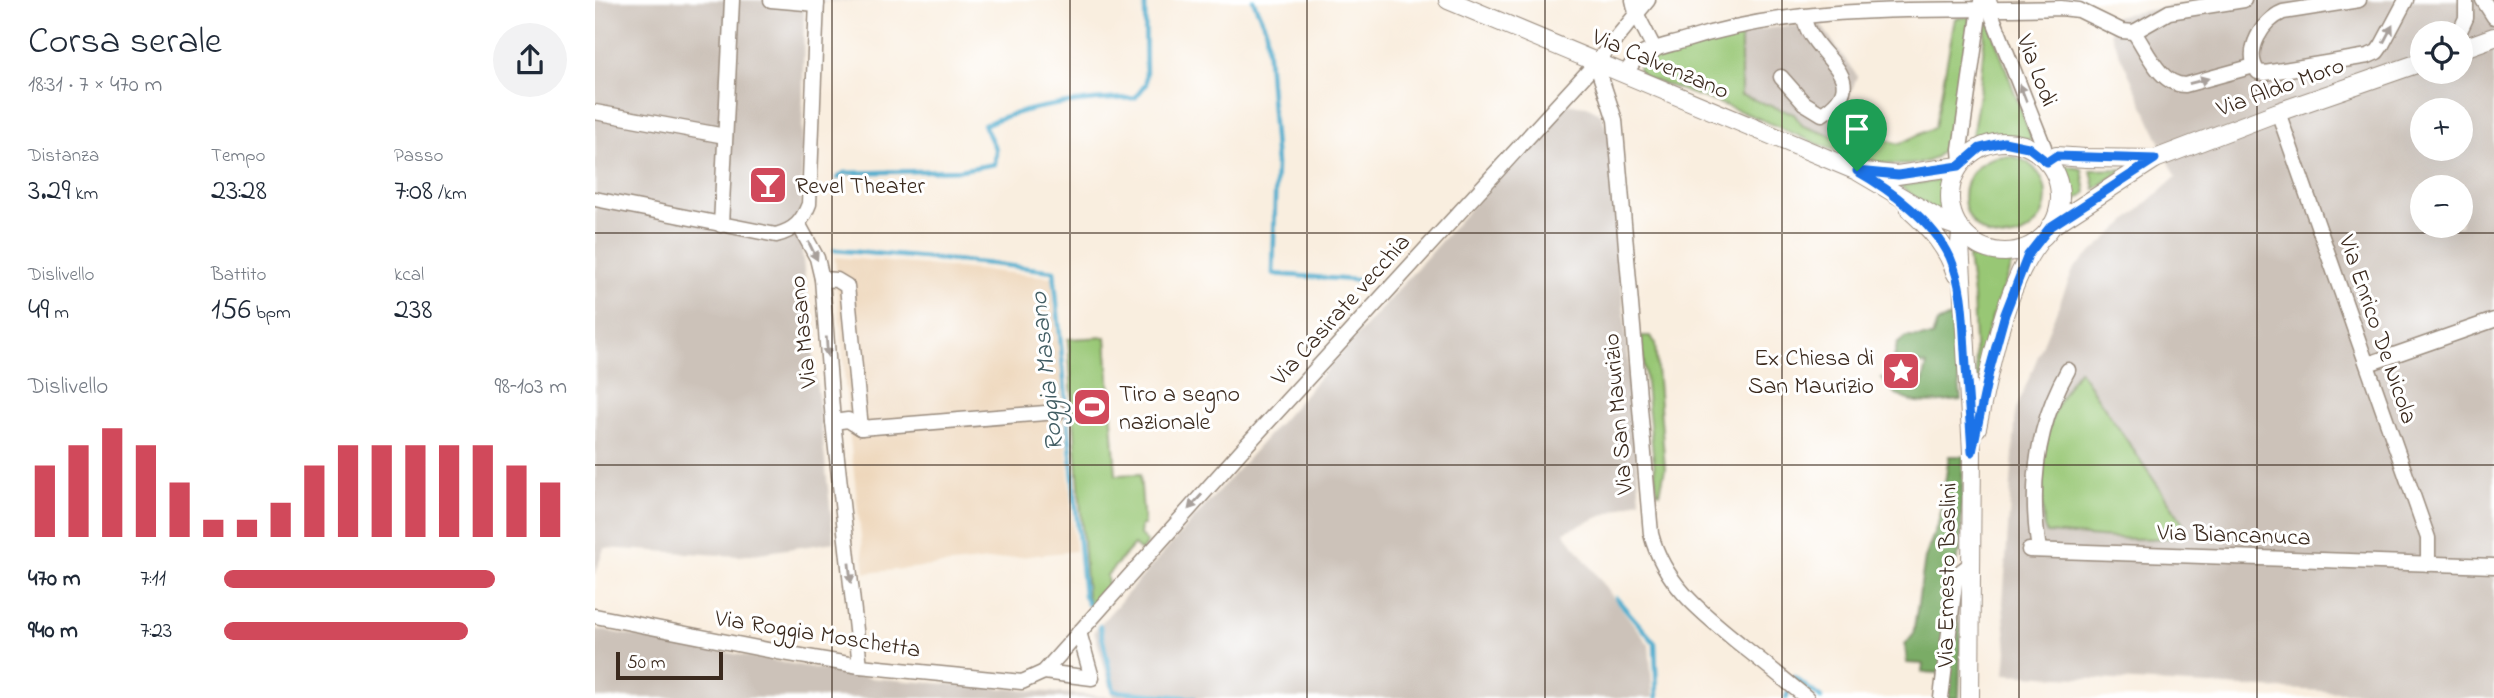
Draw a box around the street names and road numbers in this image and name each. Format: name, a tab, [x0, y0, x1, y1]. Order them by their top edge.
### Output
street label: Via Calvenzano	[1585, 20, 1734, 110]
street label: Via Lodi	[2006, 29, 2065, 112]
street label: Via Aldo Moro	[2211, 49, 2350, 128]
street label: Via Casirate vecchia	[1263, 227, 1420, 395]
street label: Via Enrico De Nicola	[2328, 230, 2425, 429]
street label: Via Masano	[781, 274, 828, 391]
street label: Via San Maurizio	[1595, 332, 1644, 497]
street label: Via Ernesto Baslini	[1929, 482, 1968, 669]
street label: Via Biancanuca	[2155, 516, 2311, 557]
street label: Via Roggia Moschetta	[711, 602, 923, 669]

